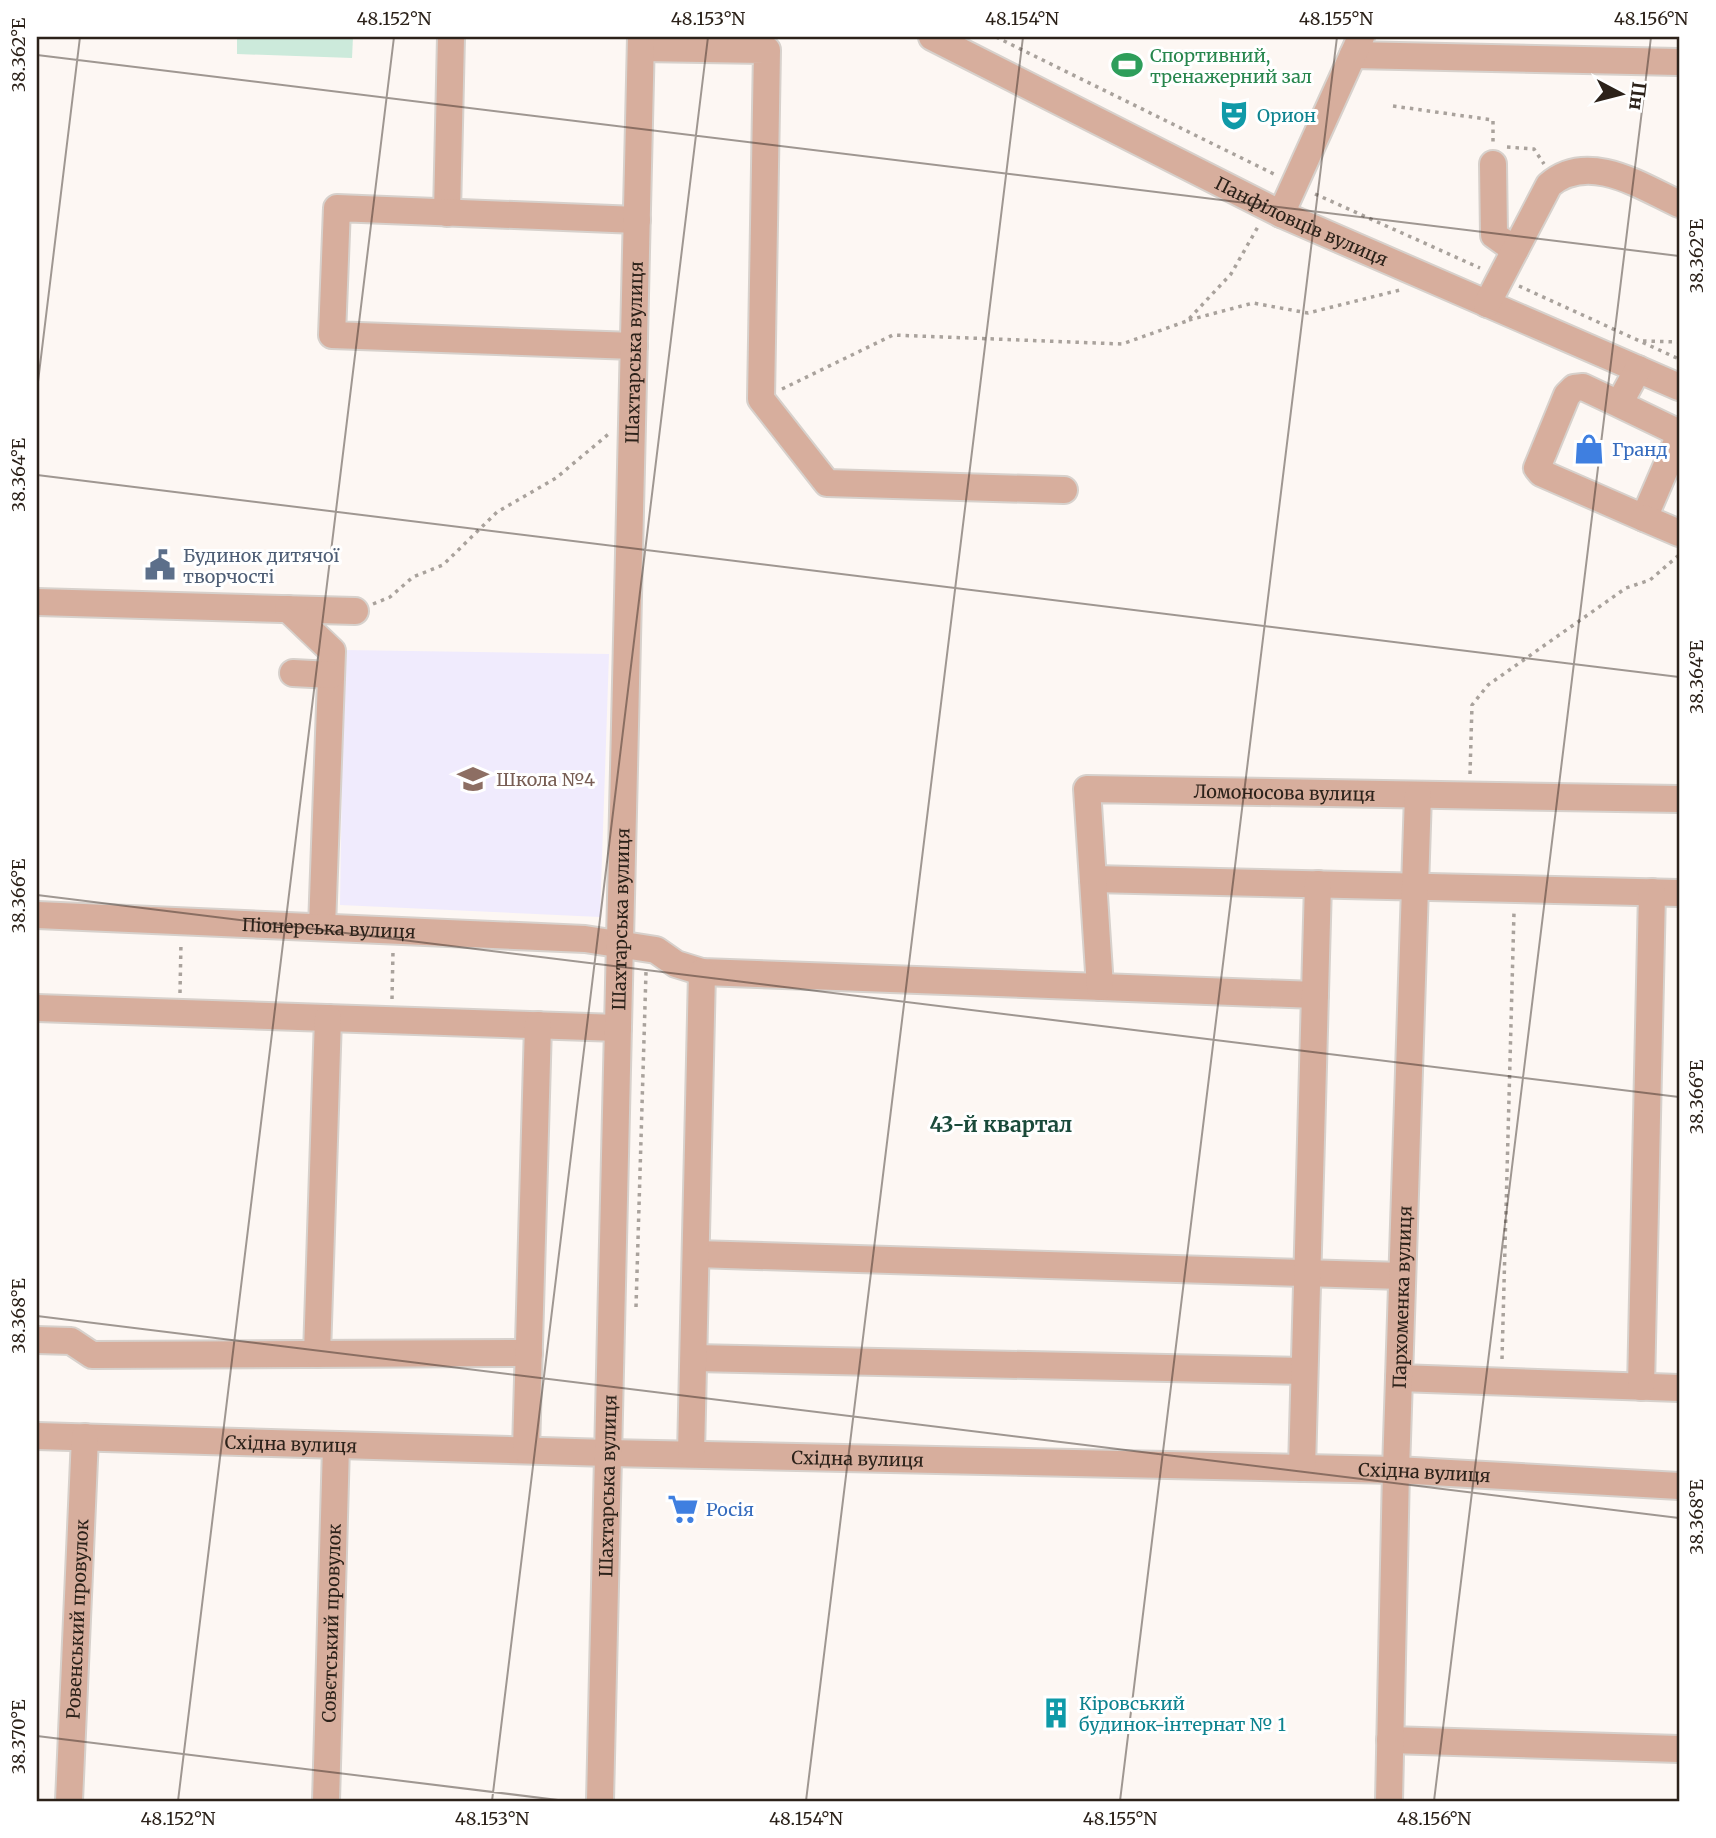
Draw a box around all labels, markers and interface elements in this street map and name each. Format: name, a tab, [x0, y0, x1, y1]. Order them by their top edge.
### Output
text: 48.152°N	[357, 7, 432, 30]
text: 48.153°N	[671, 7, 745, 30]
text: 48.154°N	[985, 7, 1059, 30]
text: 48.155°N	[1299, 7, 1373, 30]
text: 48.156°N	[1614, 7, 1688, 30]
text: 38.362°E	[7, 17, 30, 92]
place label: Спортивний, тренажерний зал	[1150, 44, 1312, 88]
sports icon: Спортивний, тренажерний зал	[1110, 48, 1144, 82]
north arrow	[1586, 60, 1656, 130]
text: Пн	[1624, 80, 1652, 112]
theatre icon: Орион	[1217, 98, 1251, 132]
place label: Орион	[1257, 104, 1316, 127]
street label: Панфіловців вулиця	[1211, 171, 1392, 271]
text: 38.362°E	[1685, 218, 1708, 293]
street label: Шахтарська вулиця	[620, 260, 647, 444]
shop icon: Гранд	[1572, 432, 1606, 466]
text: 38.364°E	[7, 438, 30, 512]
place label: Гранд	[1612, 438, 1668, 461]
place label: Будинок дитячої творчості	[183, 544, 339, 588]
public building icon: Будинок дитячої творчості	[143, 548, 177, 582]
text: 38.364°E	[1685, 640, 1708, 714]
school or university icon: Школа №4	[456, 762, 490, 796]
place label: Школа №4	[496, 768, 595, 791]
street label: Ломоносова вулиця	[1193, 779, 1376, 805]
street label: Шахтарська вулиця	[607, 827, 634, 1011]
text: 38.366°E	[7, 858, 30, 933]
street label: Піонерська вулиця	[241, 912, 417, 943]
text: 38.366°E	[1685, 1059, 1708, 1134]
district label: 43-й квартал	[930, 1111, 1072, 1138]
street label: Пархоменка вулиця	[1387, 1205, 1416, 1389]
text: 38.368°E	[7, 1278, 30, 1354]
street label: Шахтарська вулиця	[594, 1394, 621, 1578]
street label: Східна вулиця	[224, 1430, 358, 1457]
street label: Східна вулиця	[791, 1445, 925, 1471]
street label: Східна вулиця	[1358, 1458, 1492, 1487]
text: 38.368°E	[1685, 1479, 1708, 1555]
supermarket icon: Росія	[666, 1492, 700, 1526]
place label: Росія	[706, 1498, 754, 1521]
street label: Ровенський провулок	[61, 1518, 93, 1720]
street label: Совєтський провулок	[317, 1523, 345, 1723]
place label: Кіровський будинок-інтернат № 1	[1079, 1692, 1286, 1736]
building icon: Кіровський будинок-інтернат № 1	[1039, 1696, 1073, 1730]
text: 38.370°E	[7, 1699, 30, 1774]
text: 48.152°N	[141, 1807, 216, 1830]
text: 48.153°N	[455, 1807, 529, 1830]
text: 48.154°N	[769, 1807, 843, 1830]
text: 48.155°N	[1083, 1807, 1157, 1830]
text: 48.156°N	[1397, 1807, 1471, 1830]

